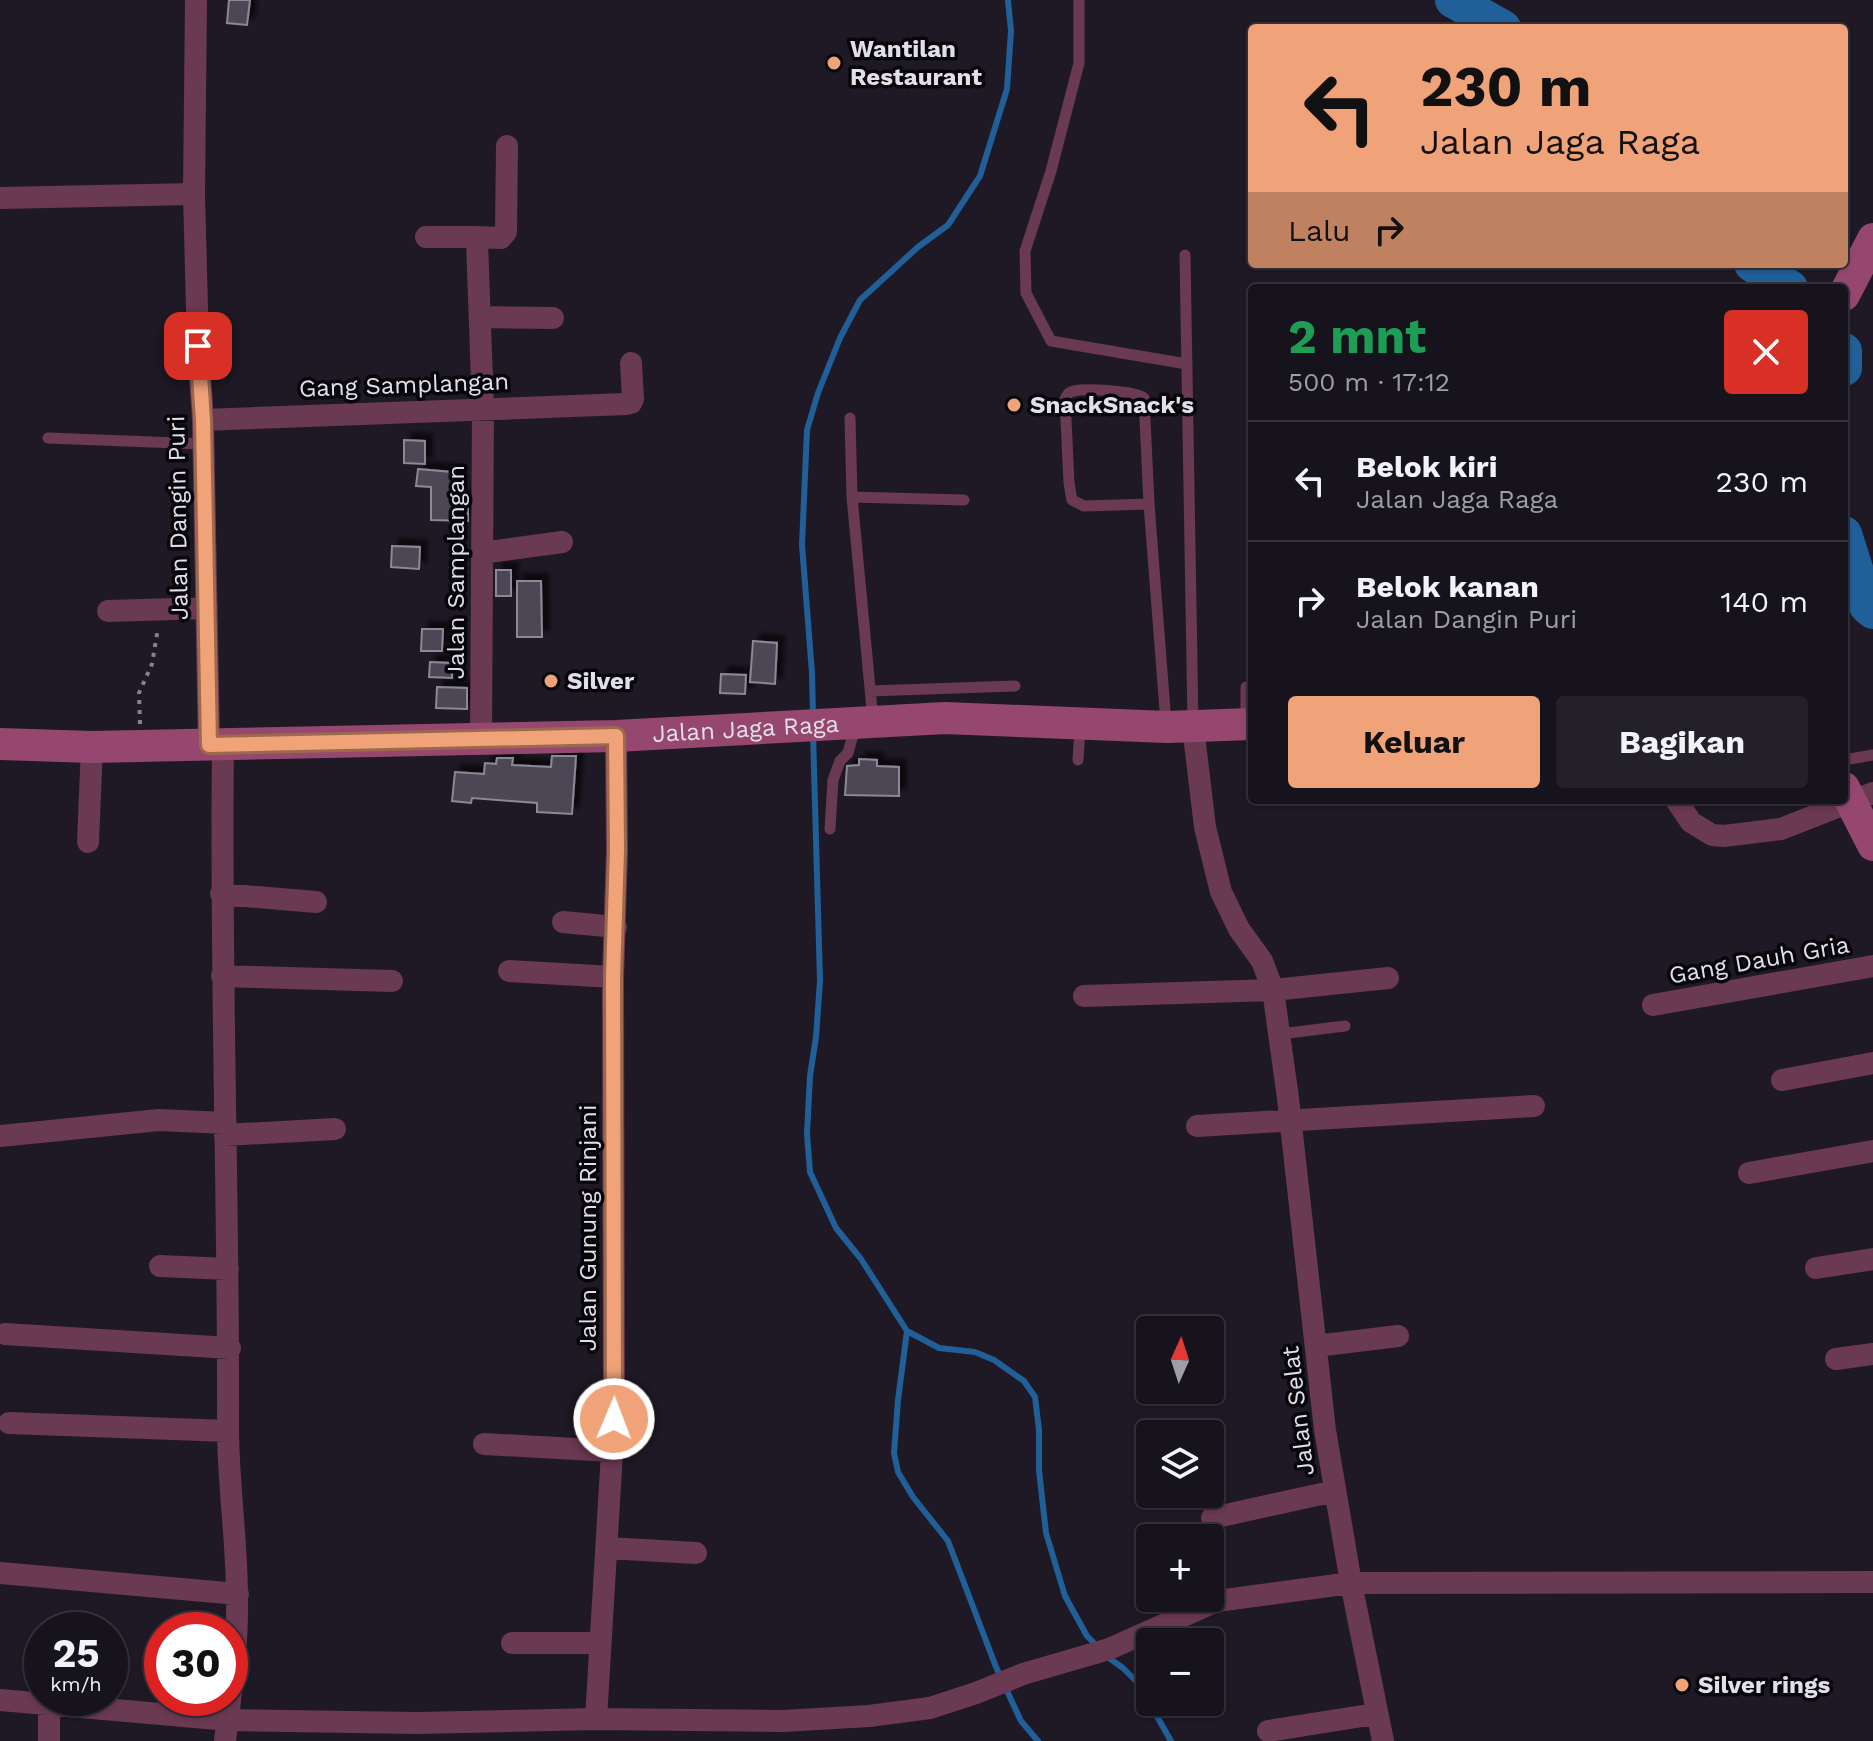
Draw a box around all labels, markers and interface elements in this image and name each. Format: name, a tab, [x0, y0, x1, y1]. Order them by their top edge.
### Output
place label: Wantilan Restaurant	[850, 35, 982, 91]
marker: Wantilan Restaurant	[825, 54, 843, 72]
text: 230 m	[1420, 54, 1591, 120]
icon: left	[1288, 56, 1392, 160]
text: Jalan Jaga Raga	[1420, 121, 1700, 163]
icon: right	[1367, 208, 1411, 252]
text: Lalu	[1288, 213, 1351, 248]
text: 2 mnt	[1288, 308, 1426, 365]
button: close	[1724, 310, 1808, 394]
pin	[164, 312, 232, 380]
icon: arrive	[176, 324, 220, 368]
street label: Gang Samplangan	[298, 367, 510, 403]
text: 500 m · 17:12	[1288, 367, 1450, 397]
place label: SnackSnack's	[1030, 391, 1194, 419]
marker: SnackSnack's	[1005, 396, 1023, 414]
street label: Jalan Dangin Puri	[162, 416, 194, 620]
text: Belok kiri	[1356, 449, 1498, 484]
icon: left	[1288, 459, 1332, 503]
text: 230 m	[1716, 464, 1808, 499]
street label: Jalan Samplangan	[442, 465, 470, 679]
text: Jalan Jaga Raga	[1356, 484, 1558, 514]
text: Belok kanan	[1356, 569, 1539, 604]
icon: right	[1288, 579, 1332, 623]
text: 140 m	[1720, 584, 1808, 619]
text: Jalan Dangin Puri	[1356, 604, 1577, 634]
place label: Silver	[567, 667, 635, 695]
marker: Silver	[542, 672, 560, 690]
button: Keluar	[1288, 696, 1540, 788]
button: Bagikan	[1556, 696, 1808, 788]
street label: Jalan Jaga Raga	[652, 710, 840, 748]
street label: Gang Dauh Gria	[1667, 930, 1851, 990]
street label: Jalan Gunung Rinjani	[574, 1105, 602, 1351]
north arrow	[1136, 1316, 1224, 1404]
map controls	[1136, 1316, 1224, 1716]
street label: Jalan Selat	[1276, 1345, 1320, 1477]
position arrow	[572, 1377, 656, 1461]
button: layers	[1136, 1420, 1224, 1508]
button: +	[1136, 1524, 1224, 1612]
speed limit sign: 30	[144, 1612, 248, 1716]
button: −	[1136, 1628, 1224, 1716]
text: 25	[52, 1630, 100, 1677]
place label: Silver rings	[1698, 1671, 1830, 1699]
text: km/h	[50, 1672, 102, 1696]
marker: Silver rings	[1673, 1676, 1691, 1694]

